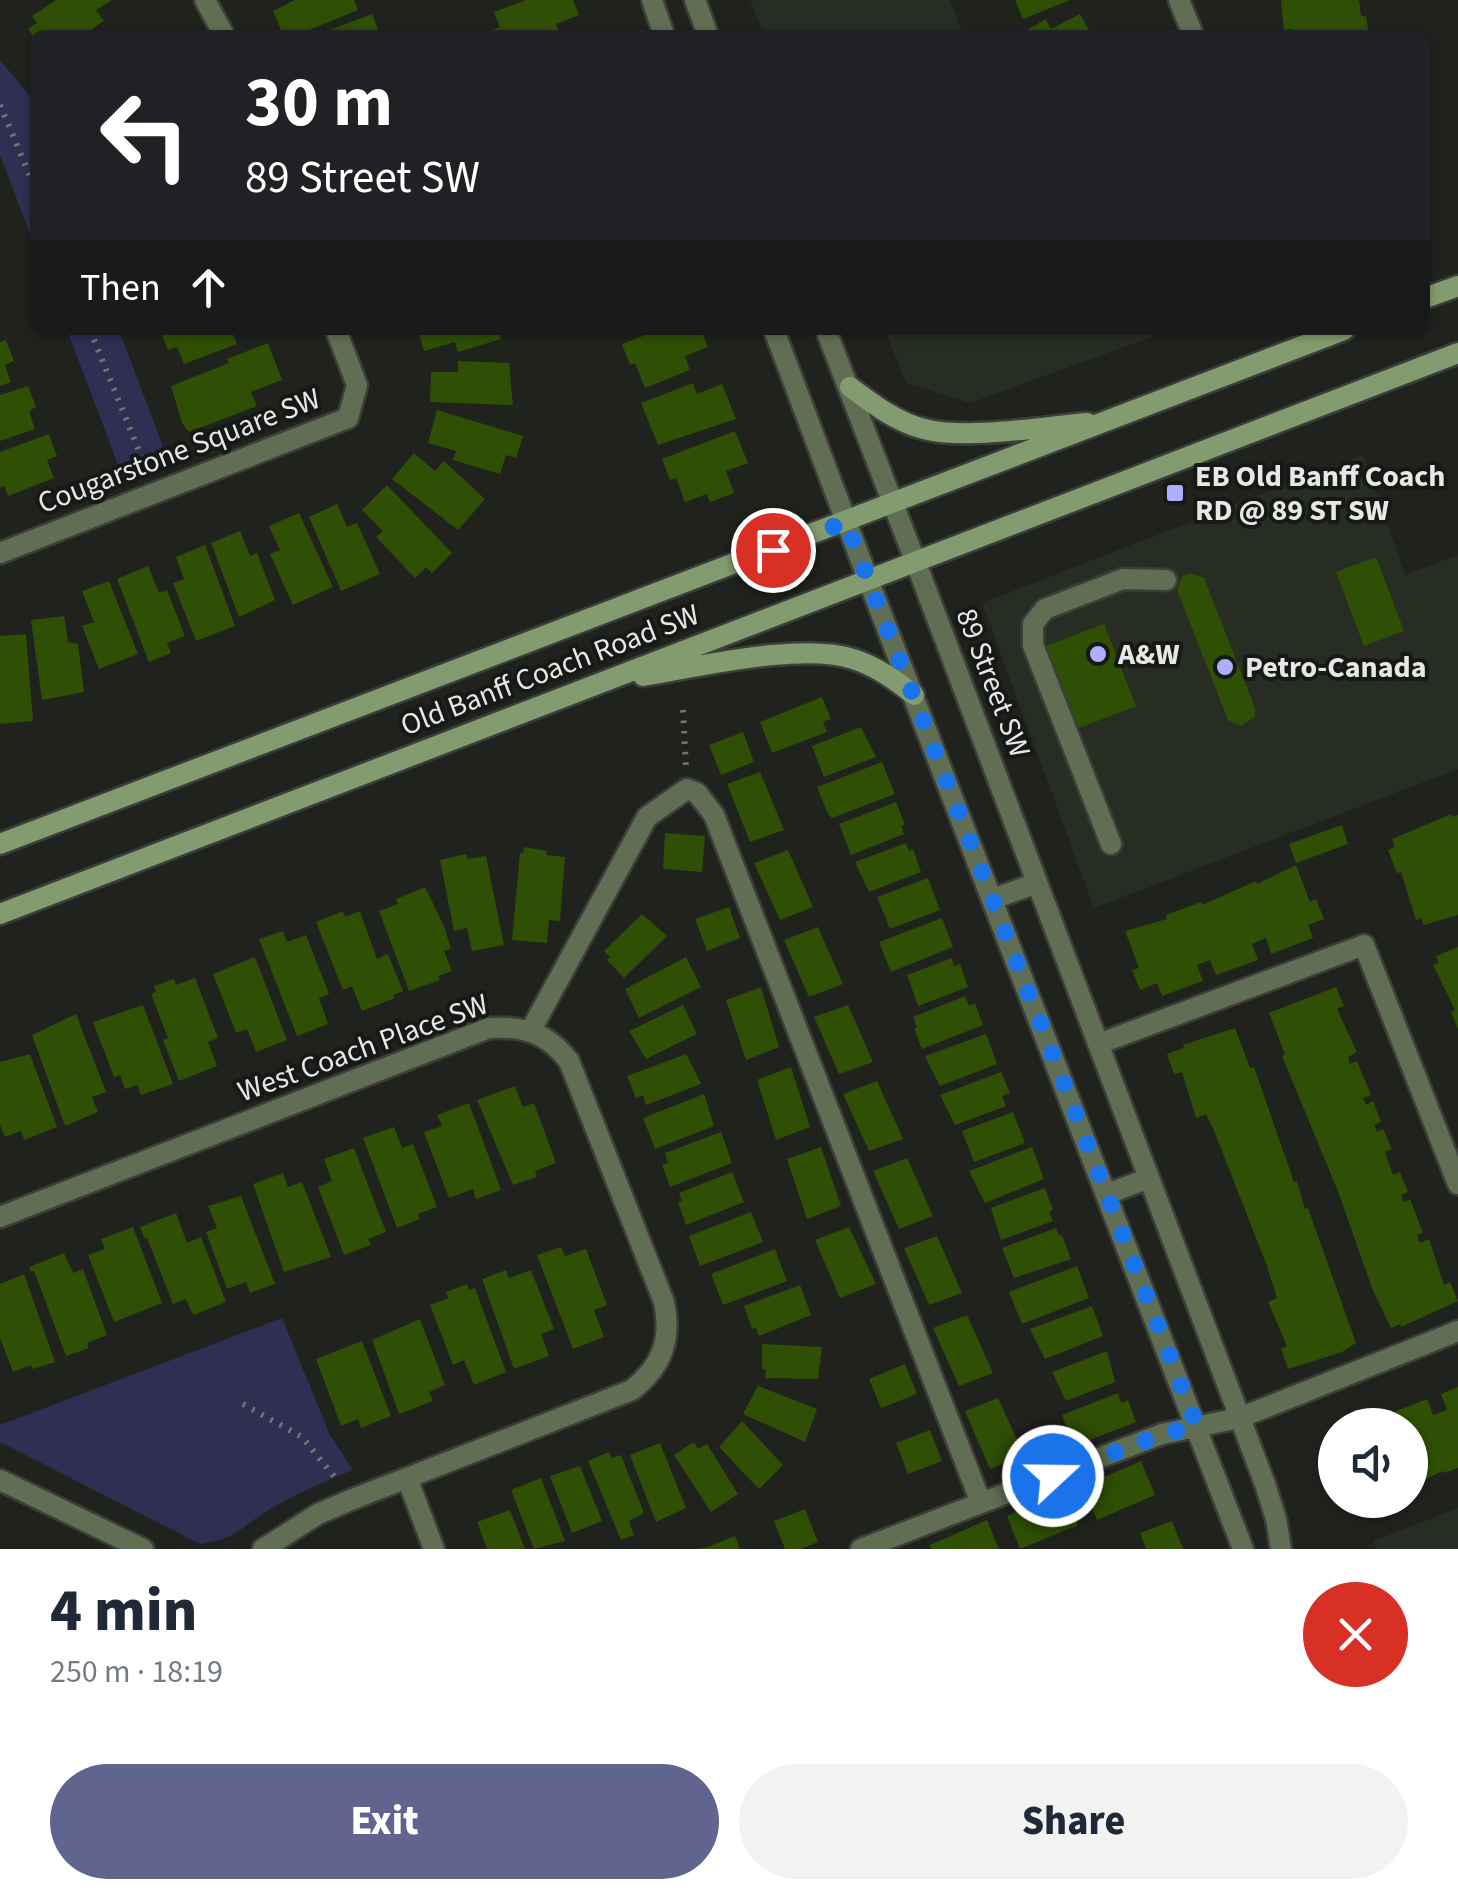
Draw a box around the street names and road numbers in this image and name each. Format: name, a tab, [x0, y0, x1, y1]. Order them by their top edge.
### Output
street label: Cougarstone Square SW	[31, 377, 327, 525]
street label: Old Banff Coach Road SW	[394, 593, 706, 747]
street label: 89 Street SW	[945, 602, 1041, 764]
street label: West Coach Place SW	[232, 983, 494, 1113]

